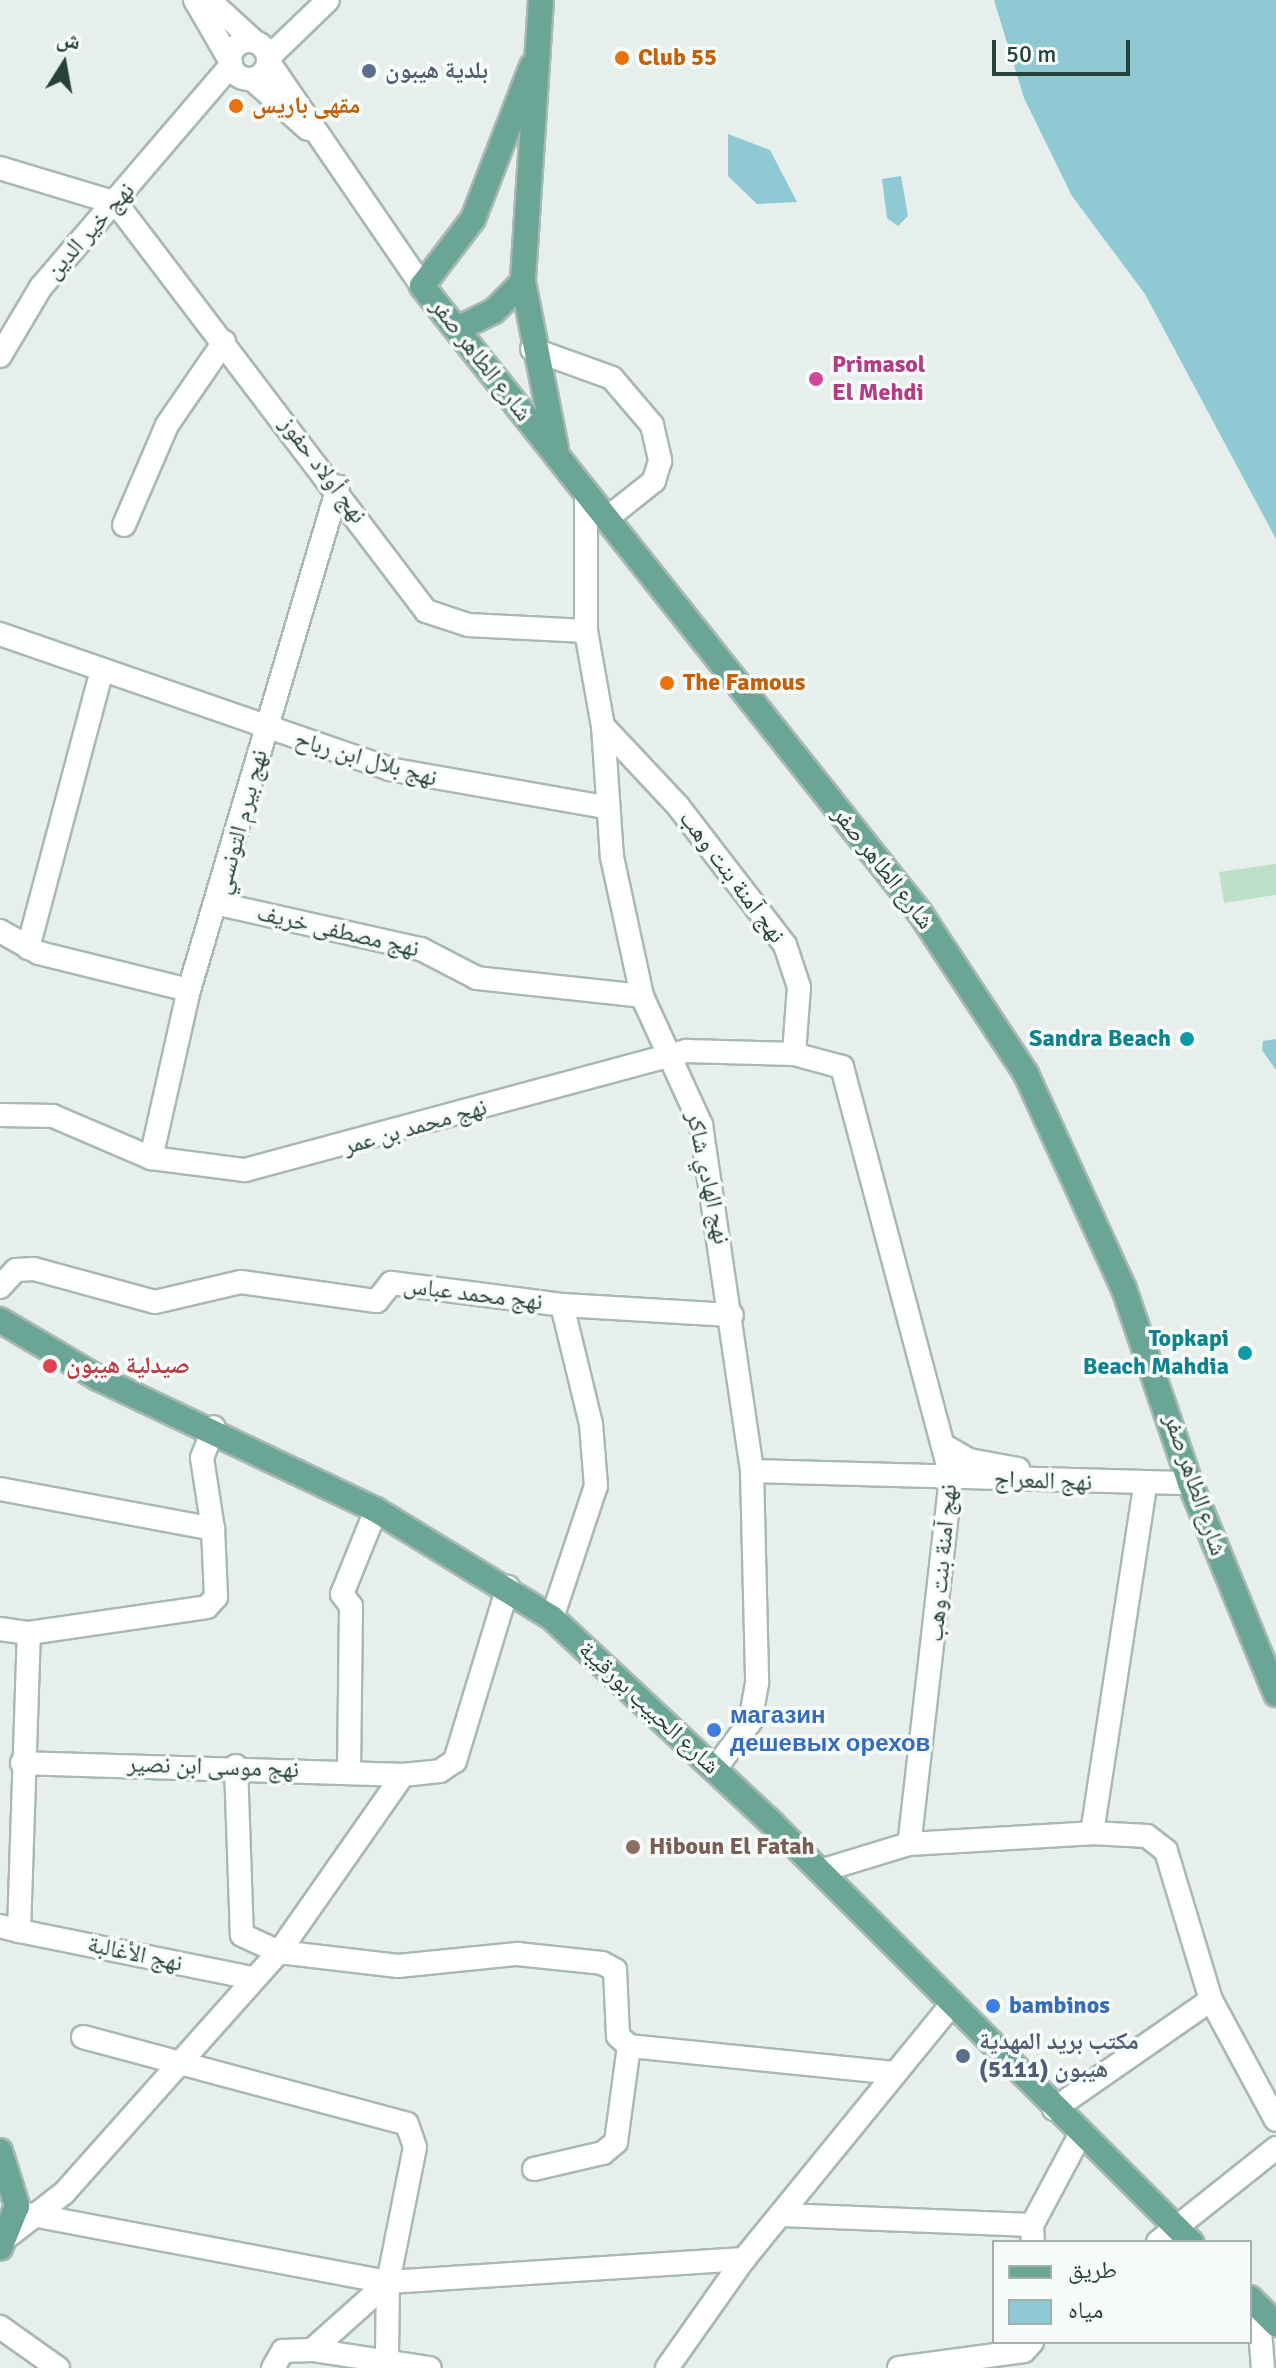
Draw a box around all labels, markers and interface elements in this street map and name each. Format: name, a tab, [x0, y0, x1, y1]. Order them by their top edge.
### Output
north arrow	[24, 24, 104, 104]
text: ش	[55, 24, 83, 55]
scale bar	[996, 24, 1134, 74]
text: 50 m	[1006, 39, 1056, 69]
place label: Club 55	[638, 44, 717, 72]
marker: Club 55	[613, 49, 631, 67]
place label: بلدية هيبون	[385, 57, 488, 85]
marker: بلدية هيبون	[360, 62, 378, 80]
place label: مقهى باريس	[252, 92, 360, 120]
marker: مقهى باريس	[227, 97, 245, 115]
street label: نهج خير الدين	[39, 177, 141, 285]
street label: شارع الطاهر صفر	[424, 293, 538, 427]
place label: Primasol El Mehdi	[832, 351, 925, 407]
marker: Primasol El Mehdi	[807, 370, 825, 388]
street label: نهج أولاد حفوز	[273, 411, 373, 529]
place label: The Famous	[683, 669, 805, 697]
marker: The Famous	[658, 674, 676, 692]
street label: نهج بلال ابن رباح	[292, 725, 440, 793]
street label: نهج بيرم التونسي	[208, 746, 274, 898]
street label: شارع الطاهر صفر	[826, 801, 940, 935]
street label: نهج آمنة بنت وهب	[673, 805, 791, 949]
street label: نهج مصطفى خريف	[254, 898, 422, 964]
place label: Sandra Beach	[1029, 1025, 1171, 1053]
marker: Sandra Beach	[1178, 1030, 1196, 1048]
street label: نهج محمد بن عمر	[340, 1093, 490, 1161]
street label: نهج الهادي شاكر	[680, 1109, 736, 1247]
street label: نهج محمد عباس	[402, 1271, 544, 1317]
place label: Topkapi Beach Mahdia	[1083, 1325, 1229, 1381]
marker: Topkapi Beach Mahdia	[1236, 1344, 1254, 1362]
place label: صيدلية هيبون	[66, 1352, 190, 1380]
marker: صيدلية هيبون	[41, 1357, 59, 1375]
street label: شارع الطاهر صفر	[1157, 1410, 1233, 1560]
street label: نهج المعراج	[993, 1465, 1093, 1497]
street label: نهج آمنة بنت وهب	[921, 1483, 963, 1643]
street label: شارع الحبيب بورقيبة	[573, 1635, 725, 1781]
place label: магазин дешевых орехов	[730, 1702, 930, 1758]
marker: магазин дешевых орехов	[705, 1721, 723, 1739]
street label: نهج موسى ابن نصير	[127, 1750, 299, 1784]
place label: Hiboun El Fatah	[649, 1833, 814, 1861]
marker: Hiboun El Fatah	[624, 1838, 642, 1856]
street label: نهج الأغالبة	[85, 1930, 185, 1978]
place label: bambinos	[1009, 1992, 1110, 2020]
marker: bambinos	[984, 1997, 1002, 2015]
place label: مكتب بريد المهدية هيبون (5111)	[979, 2028, 1139, 2084]
marker: مكتب بريد المهدية هيبون (5111)	[954, 2047, 972, 2065]
legend	[992, 2240, 1252, 2344]
text: طريق	[1068, 2255, 1117, 2285]
text: مياه	[1068, 2295, 1103, 2325]

